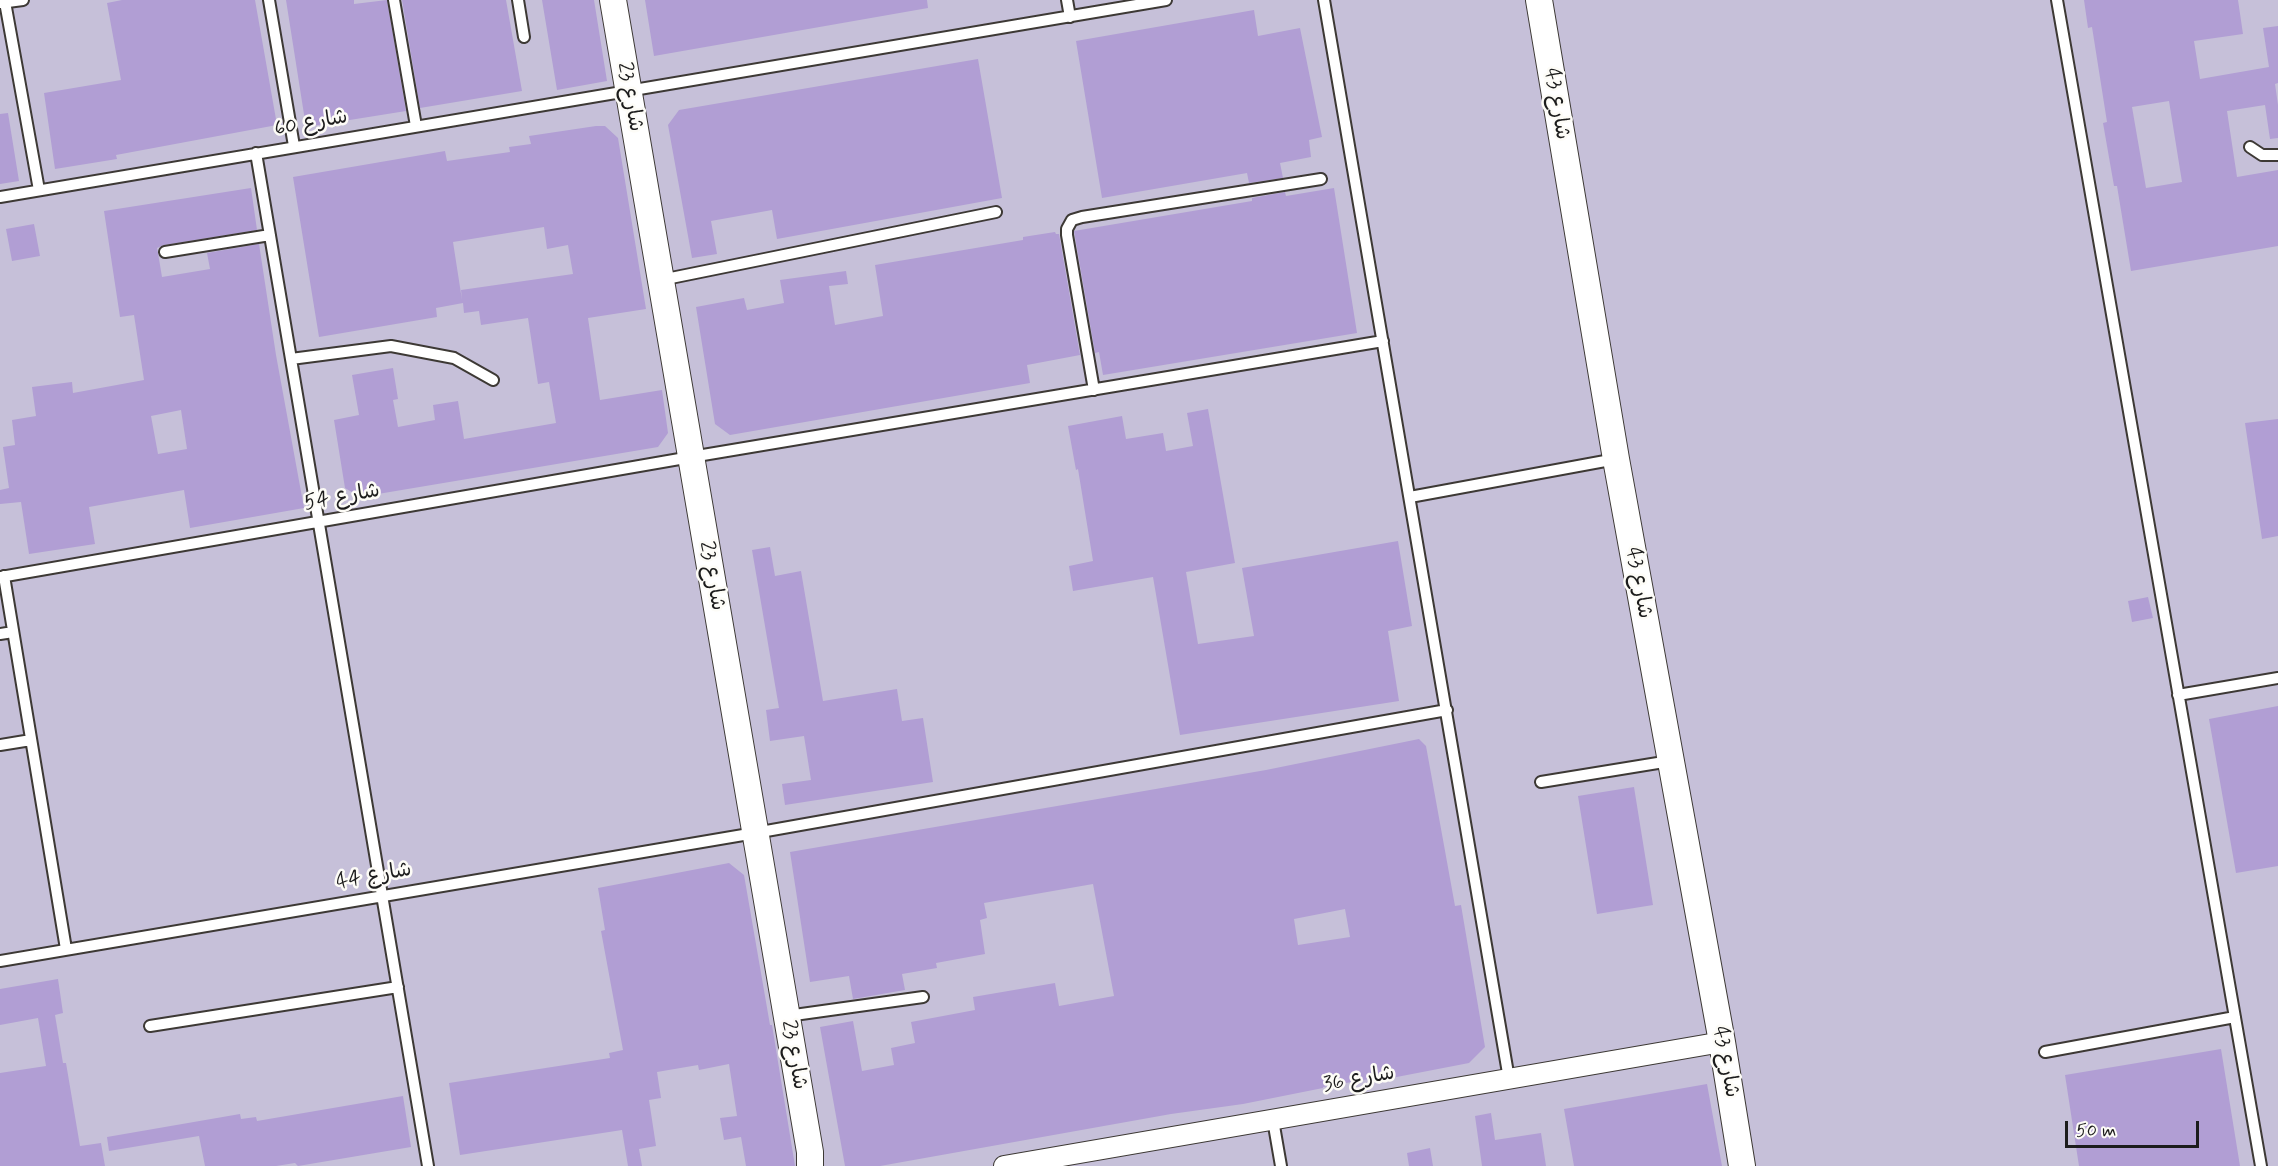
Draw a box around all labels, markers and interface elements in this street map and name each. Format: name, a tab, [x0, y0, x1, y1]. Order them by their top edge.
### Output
street label: شارع 23	[610, 60, 648, 134]
street label: شارع 43	[1538, 66, 1574, 142]
street label: شارع 60	[272, 105, 350, 143]
street label: شارع 54	[302, 479, 382, 517]
street label: شارع 23	[692, 539, 730, 613]
street label: شارع 43	[1619, 545, 1657, 621]
street label: شارع 44	[334, 858, 414, 896]
street label: شارع 23	[774, 1018, 812, 1092]
street label: شارع 43	[1706, 1024, 1744, 1100]
street label: شارع 36	[1321, 1061, 1397, 1099]
scale bar	[2068, 1109, 2202, 1147]
text: 50 m	[2076, 1119, 2116, 1143]

